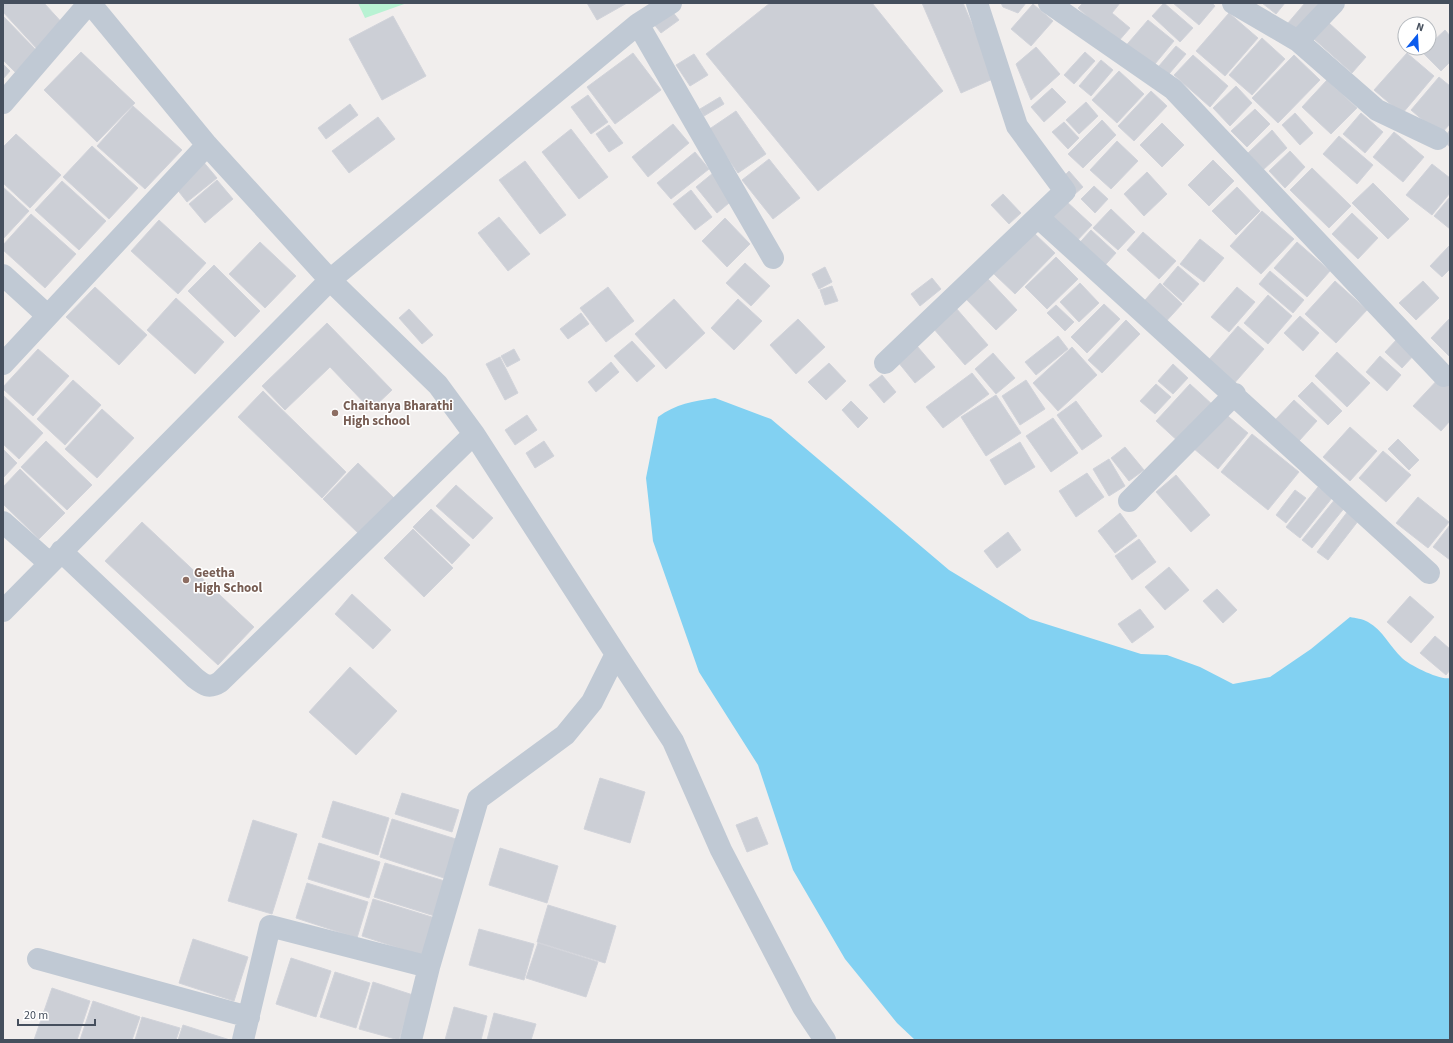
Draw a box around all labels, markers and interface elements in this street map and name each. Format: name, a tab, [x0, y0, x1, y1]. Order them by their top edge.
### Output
north arrow	[1397, 16, 1437, 56]
text: N	[1414, 19, 1426, 35]
place label: Chaitanya Bharathi High school	[343, 397, 453, 430]
marker: Chaitanya Bharathi High school	[330, 408, 340, 418]
place label: Geetha High School	[194, 564, 262, 597]
marker: Geetha High School	[181, 575, 191, 585]
scale bar	[18, 1001, 95, 1027]
text: 20 m	[24, 1007, 48, 1024]

